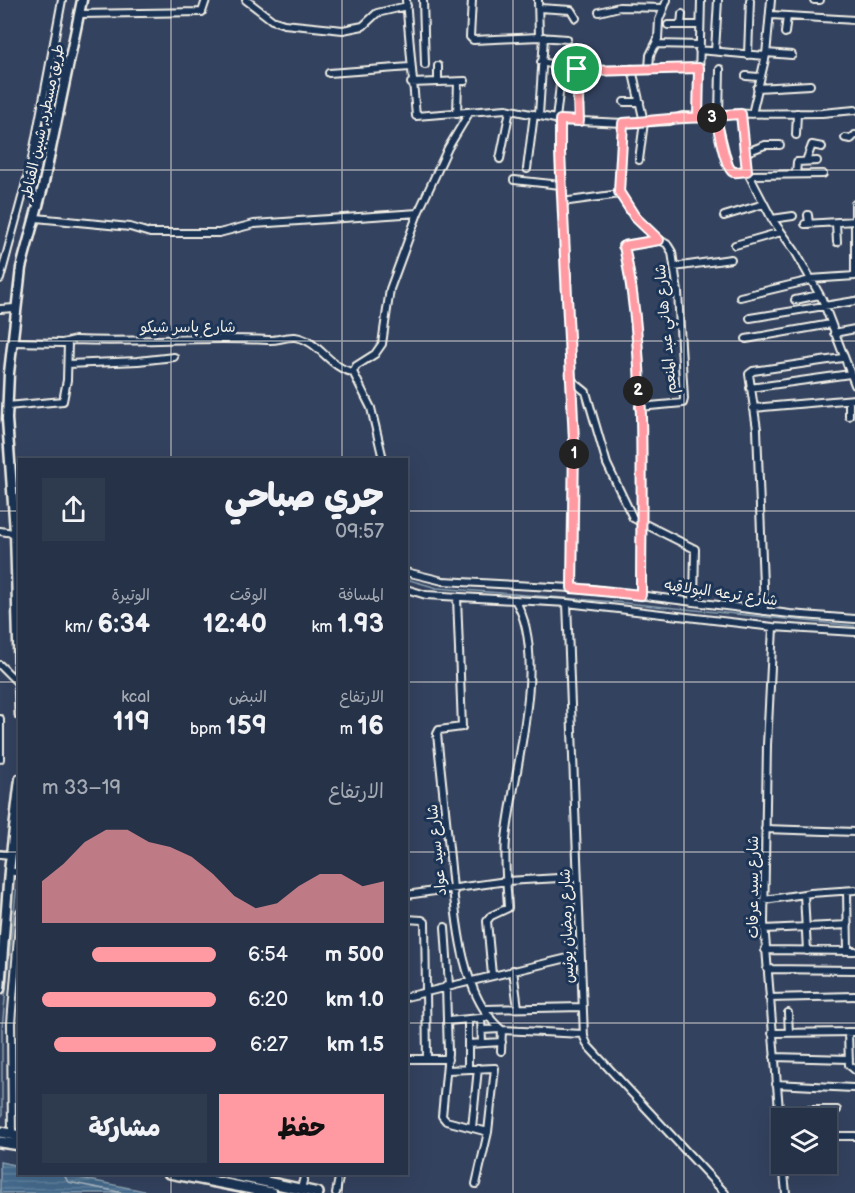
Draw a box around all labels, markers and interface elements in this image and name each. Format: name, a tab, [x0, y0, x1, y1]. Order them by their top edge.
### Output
street label: طريق مسطرد, شبين القناطر	[17, 42, 69, 204]
pin	[551, 43, 602, 94]
icon: arrive	[560, 52, 593, 85]
pin: 3	[697, 103, 727, 133]
text: 3	[707, 108, 717, 127]
street label: شارع هاني عبد المنعم	[651, 263, 684, 395]
street label: شارع ياسر شيكو	[139, 318, 236, 337]
pin: 2	[623, 376, 653, 406]
text: 2	[633, 381, 643, 400]
pin: 1	[559, 439, 589, 469]
text: 1	[571, 444, 577, 463]
text: جري صباحي	[225, 477, 384, 517]
button: share	[42, 478, 105, 541]
text: 09:57	[335, 520, 384, 544]
street label: شارع ترعه البولاقيه	[663, 576, 779, 610]
text: الوتيرة	[111, 586, 150, 605]
text: الوقت	[230, 586, 267, 605]
text: المسافة	[338, 586, 384, 605]
text: 6:34	[98, 609, 150, 640]
text: 12:40	[203, 609, 267, 640]
text: 1.93	[337, 609, 384, 640]
text: /km	[65, 618, 98, 637]
text: km	[312, 618, 337, 637]
text: kcal	[121, 688, 150, 707]
text: النبض	[229, 688, 267, 707]
text: الارتفاع	[339, 688, 384, 707]
text: 119	[113, 707, 150, 738]
text: 159	[226, 711, 267, 742]
text: 16	[357, 711, 384, 742]
text: bpm	[190, 720, 226, 739]
text: m	[340, 720, 357, 739]
text: 19–33 m	[42, 776, 121, 800]
text: الارتفاع	[328, 780, 384, 804]
street label: شارع سيد عواد	[423, 803, 451, 897]
street label: شارع سيد عرفات	[744, 836, 763, 938]
street label: شارع رمضان يونس	[556, 868, 578, 984]
text: 6:54	[248, 943, 288, 967]
text: 500 m	[325, 943, 384, 967]
text: 6:20	[248, 988, 288, 1012]
text: 1.0 km	[326, 988, 384, 1012]
text: 6:27	[250, 1033, 288, 1057]
text: 1.5 km	[327, 1033, 384, 1057]
button: مشاركة	[42, 1094, 207, 1163]
button: حفظ	[219, 1094, 384, 1163]
map controls	[771, 1108, 837, 1174]
button: layers	[771, 1108, 837, 1174]

